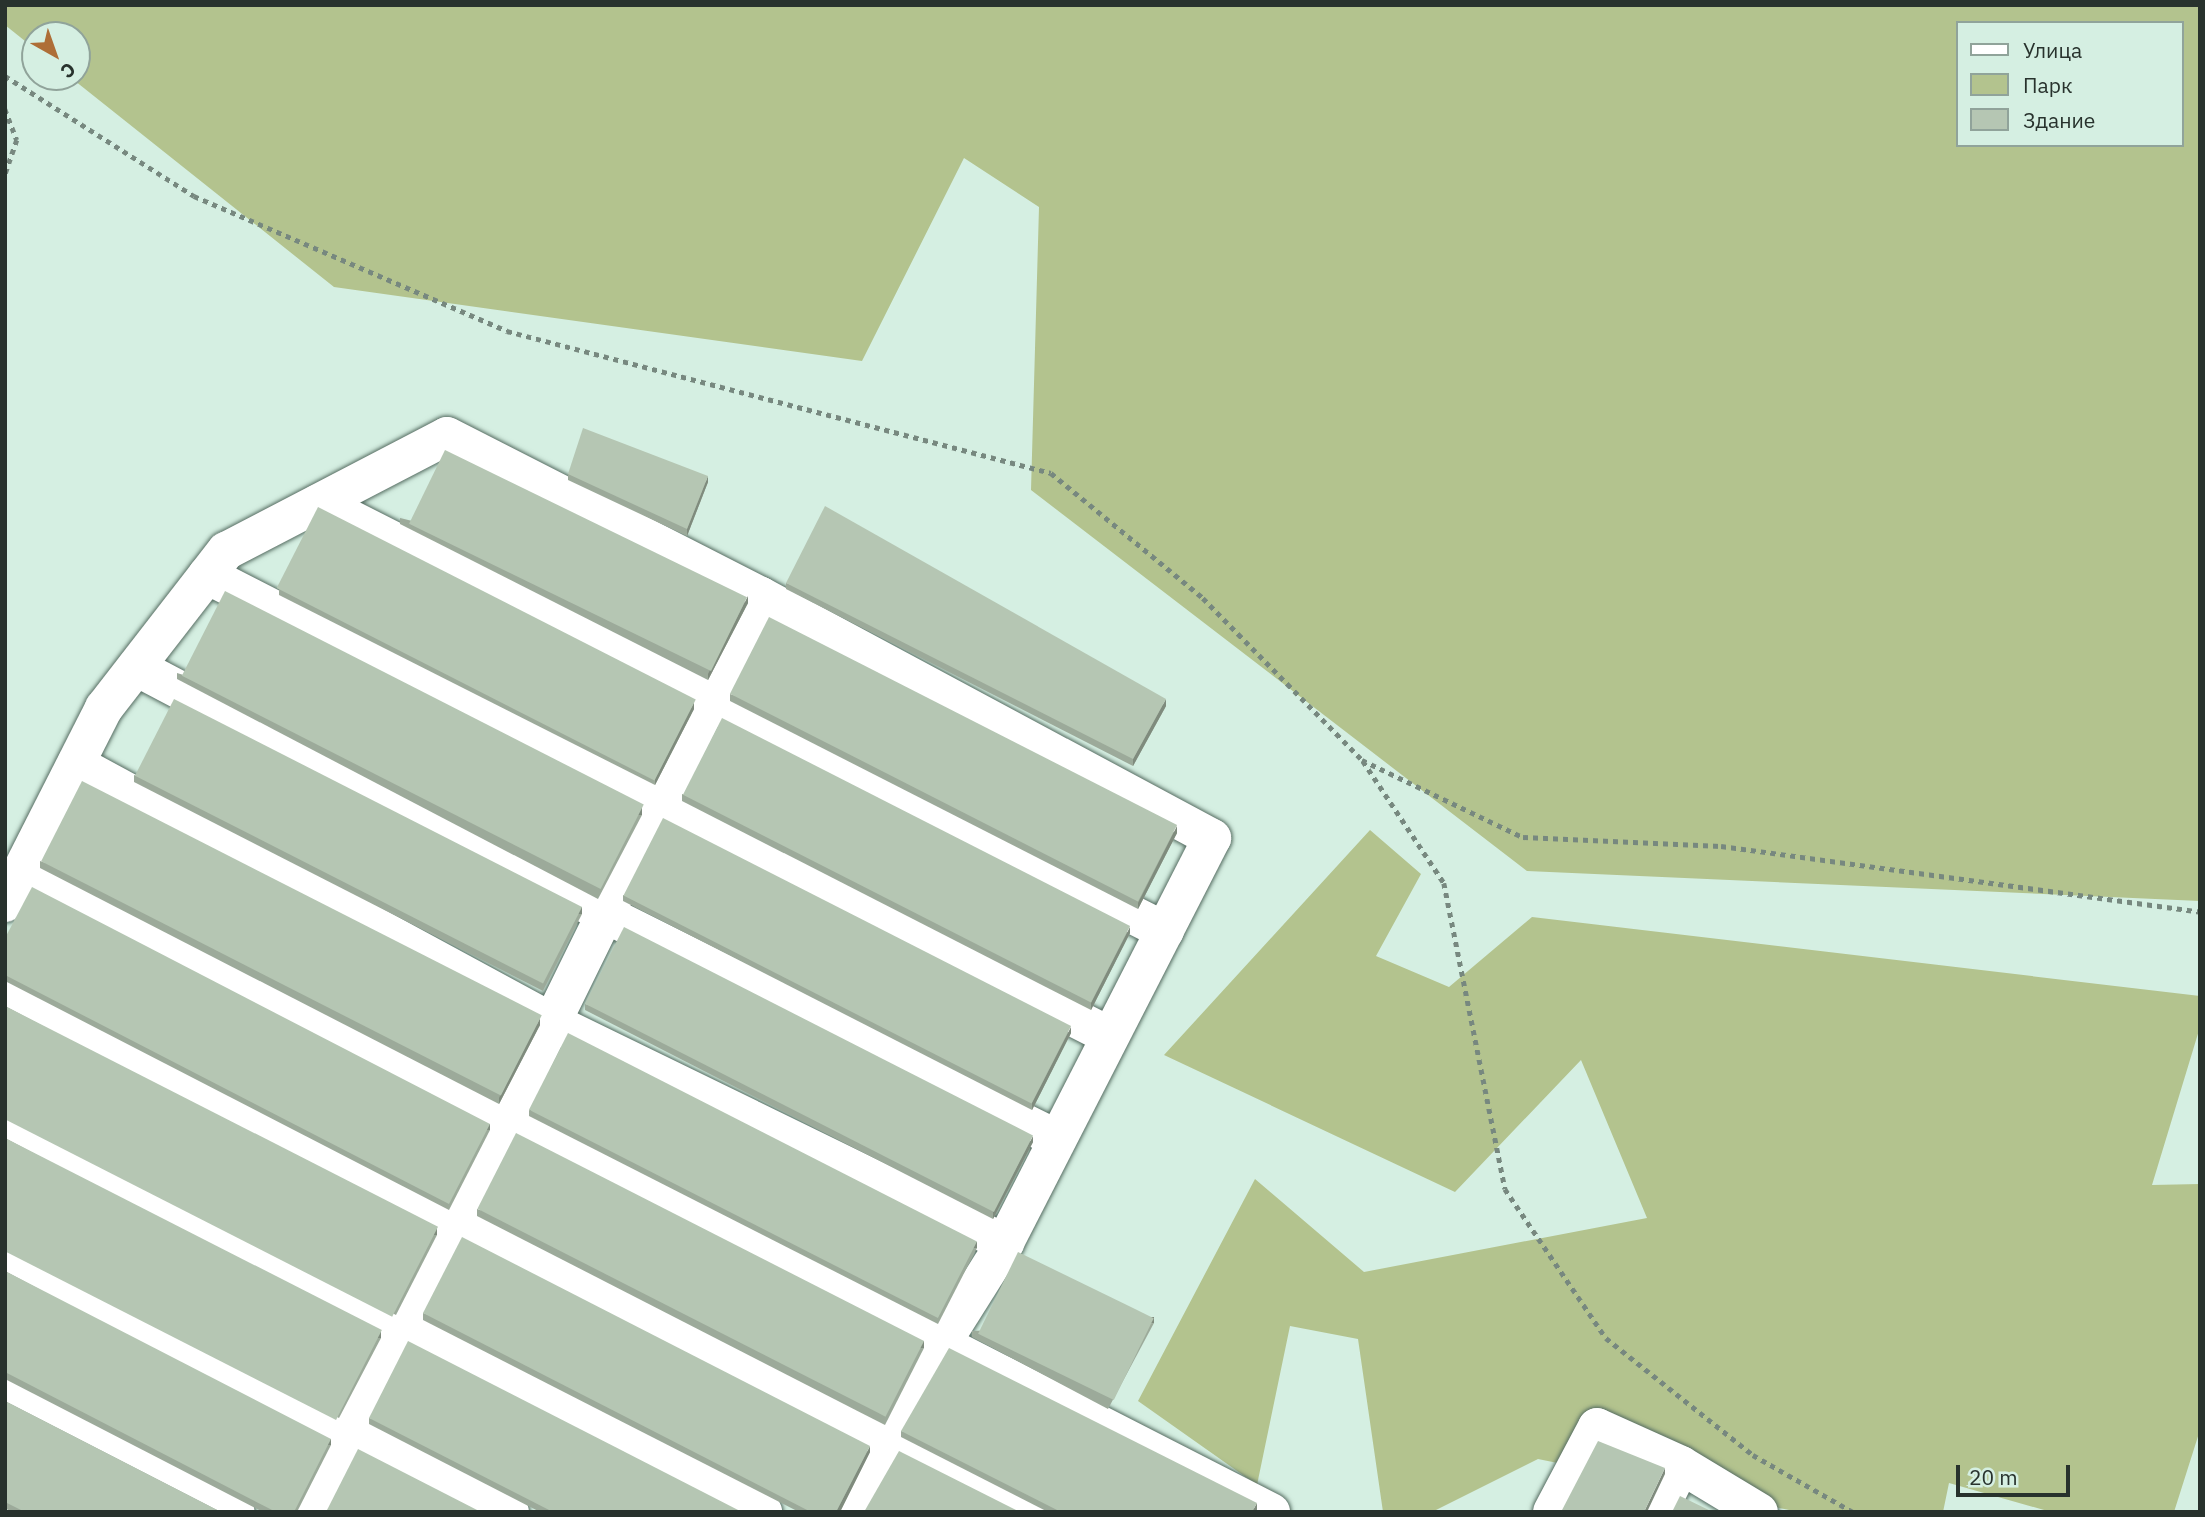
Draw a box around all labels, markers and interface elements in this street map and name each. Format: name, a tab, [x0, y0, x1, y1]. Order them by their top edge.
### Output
north arrow	[21, 21, 91, 91]
legend	[1956, 21, 2184, 147]
text: Улица	[2023, 36, 2082, 64]
text: С	[56, 57, 81, 84]
text: Парк	[2023, 71, 2073, 99]
text: Здание	[2023, 106, 2095, 134]
scale bar	[1960, 1450, 2074, 1494]
text: 20 m	[1969, 1463, 2018, 1491]

